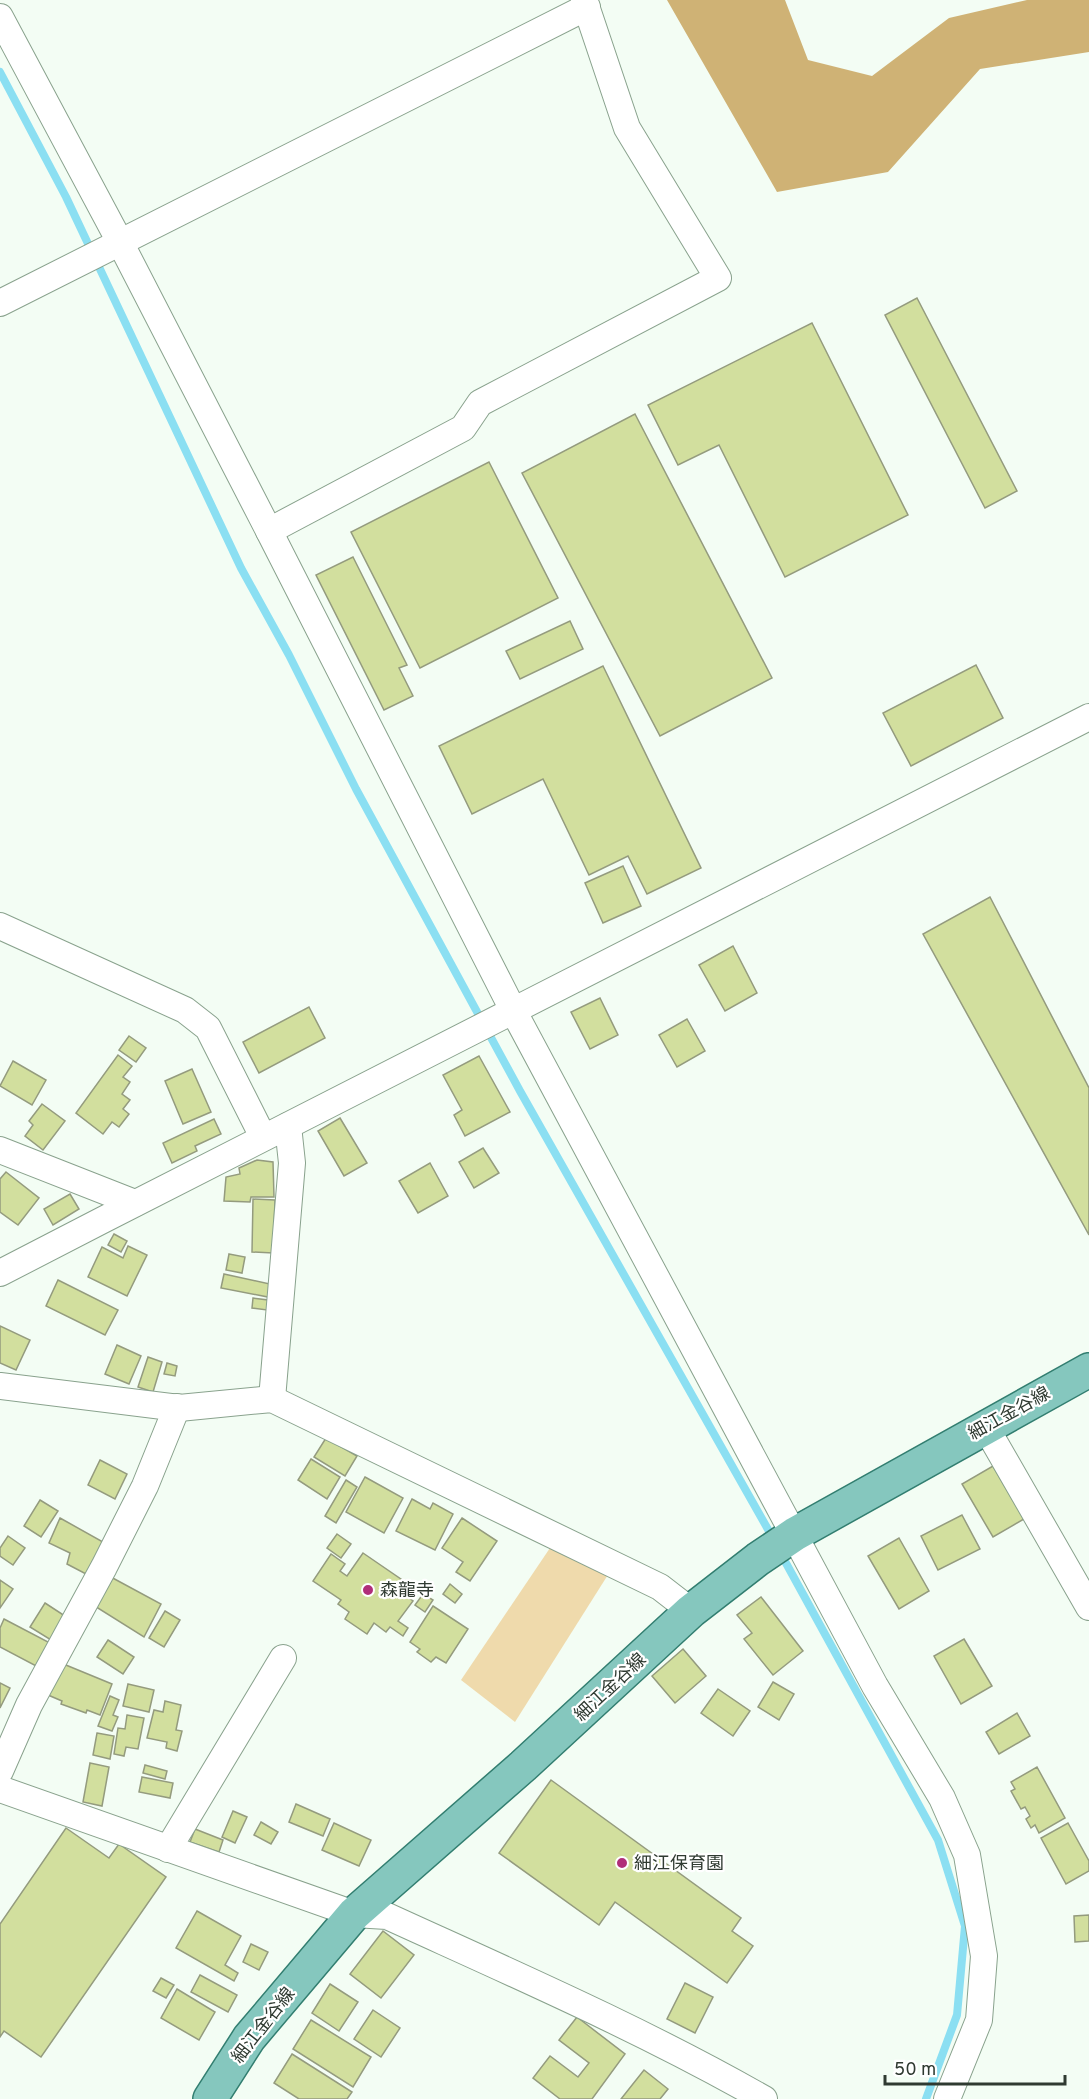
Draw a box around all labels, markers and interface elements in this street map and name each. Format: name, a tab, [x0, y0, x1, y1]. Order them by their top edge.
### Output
street label: 細江金谷線	[965, 1382, 1055, 1446]
place label: 森龍寺	[380, 1580, 434, 1603]
marker: 森龍寺	[361, 1583, 375, 1597]
street label: 細江金谷線	[570, 1649, 652, 1727]
place label: 細江保育園	[634, 1853, 724, 1876]
marker: 細江保育園	[615, 1856, 629, 1870]
street label: 細江金谷線	[227, 1983, 301, 2068]
scale bar	[885, 2048, 1065, 2086]
text: 50 m	[894, 2059, 936, 2082]

